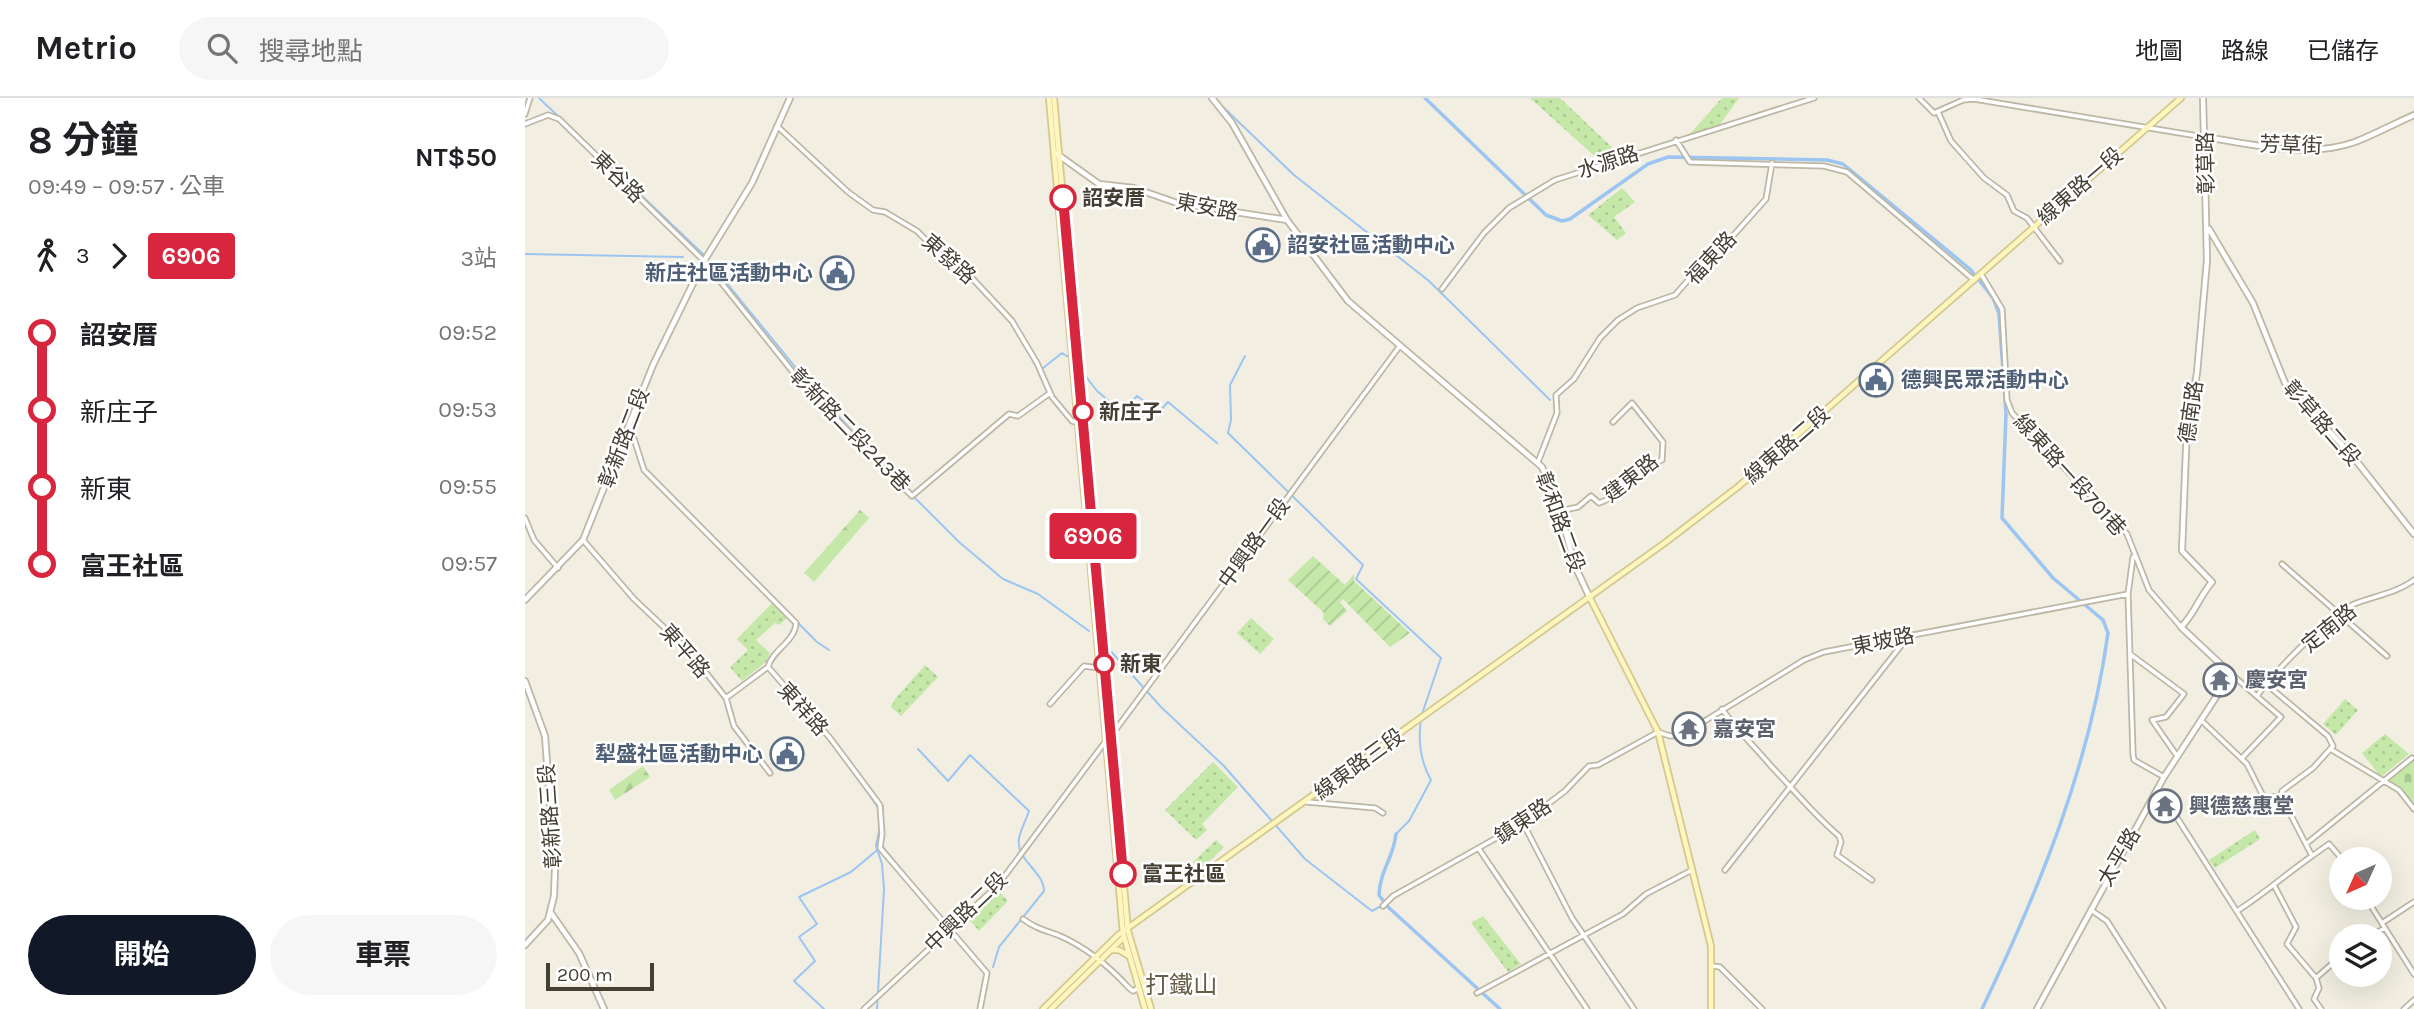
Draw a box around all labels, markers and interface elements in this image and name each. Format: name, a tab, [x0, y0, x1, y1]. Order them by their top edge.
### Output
search box	[179, 17, 669, 80]
text: Metrio	[35, 29, 137, 67]
icon: search	[203, 29, 241, 67]
text: 搜尋地點	[259, 36, 363, 67]
text: 地圖	[2135, 37, 2183, 65]
text: 路線	[2221, 37, 2269, 65]
text: 已儲存	[2307, 37, 2379, 65]
text: 8 分鐘	[28, 118, 138, 163]
street label: 彰草路	[2193, 131, 2219, 195]
street label: 芳草街	[2259, 132, 2323, 158]
street label: 水源路	[1574, 141, 1642, 183]
text: NT$50	[415, 142, 497, 173]
street label: 線東路一段	[2033, 143, 2127, 229]
street label: 東谷路	[587, 146, 649, 208]
text: 09:49 – 09:57 · 公車	[28, 173, 225, 200]
marker: 詔安厝	[1050, 185, 1076, 211]
place label: 詔安厝	[1082, 186, 1145, 210]
street label: 東安路	[1174, 189, 1240, 225]
public building icon: 詔安社區活動中心	[1244, 226, 1282, 264]
street label: 福東路	[1681, 227, 1741, 289]
street label: 東發路	[917, 229, 981, 289]
place label: 詔安社區活動中心	[1287, 233, 1455, 257]
icon: walk	[28, 237, 66, 275]
icon: forward	[100, 237, 138, 275]
text: 3	[76, 242, 90, 269]
text: 6906	[162, 242, 221, 270]
text: 3站	[460, 245, 497, 272]
public building icon: 新庄社區活動中心	[818, 254, 856, 292]
place label: 新庄社區活動中心	[645, 261, 813, 285]
text: 09:52	[438, 319, 497, 346]
text: 詔安厝	[80, 320, 158, 351]
public building icon: 德興民眾活動中心	[1857, 361, 1895, 399]
street label: 彰新路二段243巷	[785, 363, 915, 497]
place label: 德興民眾活動中心	[1901, 368, 2069, 392]
street label: 彰草路二段	[2279, 376, 2365, 470]
street label: 德南路	[2175, 379, 2207, 445]
street label: 彰新路二段	[594, 385, 654, 491]
text: 09:53	[438, 396, 497, 423]
text: 新庄子	[80, 397, 158, 428]
place label: 新庄子	[1099, 400, 1162, 424]
marker: 新庄子	[1073, 402, 1093, 422]
street label: 線東路二段	[1740, 402, 1834, 488]
street label: 線東路一段701巷	[2009, 409, 2131, 541]
street label: 建東路	[1599, 449, 1663, 507]
street label: 彰和路二段	[1531, 469, 1589, 575]
text: 09:55	[439, 473, 497, 500]
text: 新東	[80, 474, 132, 505]
street label: 中興路一段	[1213, 493, 1295, 593]
line badge: 6906	[1044, 513, 1142, 559]
text: 6906	[1064, 522, 1122, 550]
text: 09:57	[441, 550, 497, 577]
text: 富王社區	[80, 551, 184, 582]
street label: 定南路	[2297, 599, 2361, 657]
street label: 東平路	[655, 619, 715, 683]
street label: 東坡路	[1850, 623, 1916, 659]
place label: 新東	[1120, 652, 1162, 676]
marker: 新東	[1094, 654, 1114, 674]
temple icon: 慶安宮	[2201, 661, 2239, 699]
place label: 慶安宮	[2245, 668, 2308, 692]
street label: 東祥路	[773, 678, 833, 740]
temple icon: 嘉安宮	[1670, 710, 1708, 748]
place label: 嘉安宮	[1713, 717, 1776, 741]
street label: 線東路三段	[1309, 723, 1409, 805]
public building icon: 犁盛社區活動中心	[768, 735, 806, 773]
place label: 犁盛社區活動中心	[595, 742, 763, 766]
street label: 彰新路三段	[534, 763, 566, 869]
temple icon: 興德慈惠堂	[2146, 787, 2184, 825]
street label: 鎮東路	[1490, 793, 1556, 849]
place label: 興德慈惠堂	[2189, 794, 2294, 818]
street label: 太平路	[2093, 824, 2145, 890]
north arrow	[2329, 847, 2392, 910]
map controls	[2329, 847, 2392, 987]
marker: 富王社區	[1110, 861, 1136, 887]
place label: 富王社區	[1142, 862, 1226, 886]
street label: 中興路二段	[920, 867, 1012, 957]
button: 開始	[28, 915, 256, 995]
button: 車票	[270, 915, 497, 995]
button: layers	[2329, 924, 2392, 987]
scale bar	[546, 960, 655, 992]
text: 200 m	[557, 964, 613, 986]
district label: 打鐵山	[1145, 971, 1217, 999]

